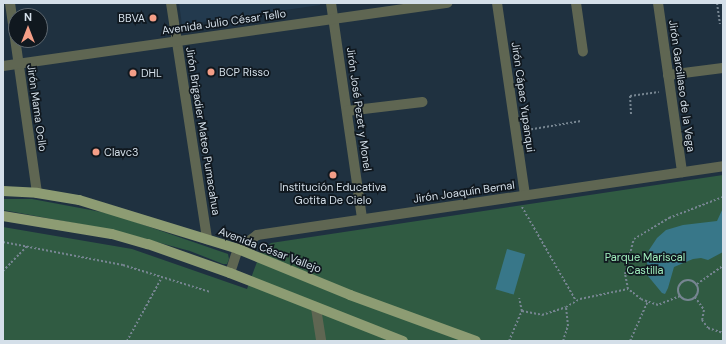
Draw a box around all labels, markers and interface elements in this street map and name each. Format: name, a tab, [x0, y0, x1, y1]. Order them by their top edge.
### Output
street label: Avenida Julio César Tello	[161, 7, 287, 37]
north arrow	[8, 8, 48, 48]
text: N	[24, 10, 32, 24]
place label: BBVA	[118, 11, 145, 25]
marker: BBVA	[148, 13, 158, 23]
street label: Jirón Garcillaso de la Vega	[666, 19, 698, 153]
street label: Jirón Cápac Yupanqui	[509, 41, 537, 153]
street label: Jirón Brigadier Mateo Pumacahua	[183, 46, 223, 216]
street label: Jirón José Pezet y Monel	[344, 46, 374, 172]
street label: Jirón Mama Ocllo	[24, 64, 50, 152]
place label: BCP Risso	[219, 65, 270, 79]
place label: DHL	[141, 66, 162, 80]
marker: BCP Risso	[206, 67, 216, 77]
marker: DHL	[128, 68, 138, 78]
place label: Clavc3	[104, 145, 138, 159]
marker: Clavc3	[91, 147, 101, 157]
marker: Institución Educativa Gotita De Cielo	[328, 170, 338, 180]
street label: Jirón Joaquín Bernal	[412, 178, 516, 206]
place label: Institución Educativa Gotita De Cielo	[280, 181, 386, 207]
street label: Avenida César Vallejo	[217, 224, 323, 276]
park label: Parque Mariscal Castilla	[605, 251, 685, 277]

